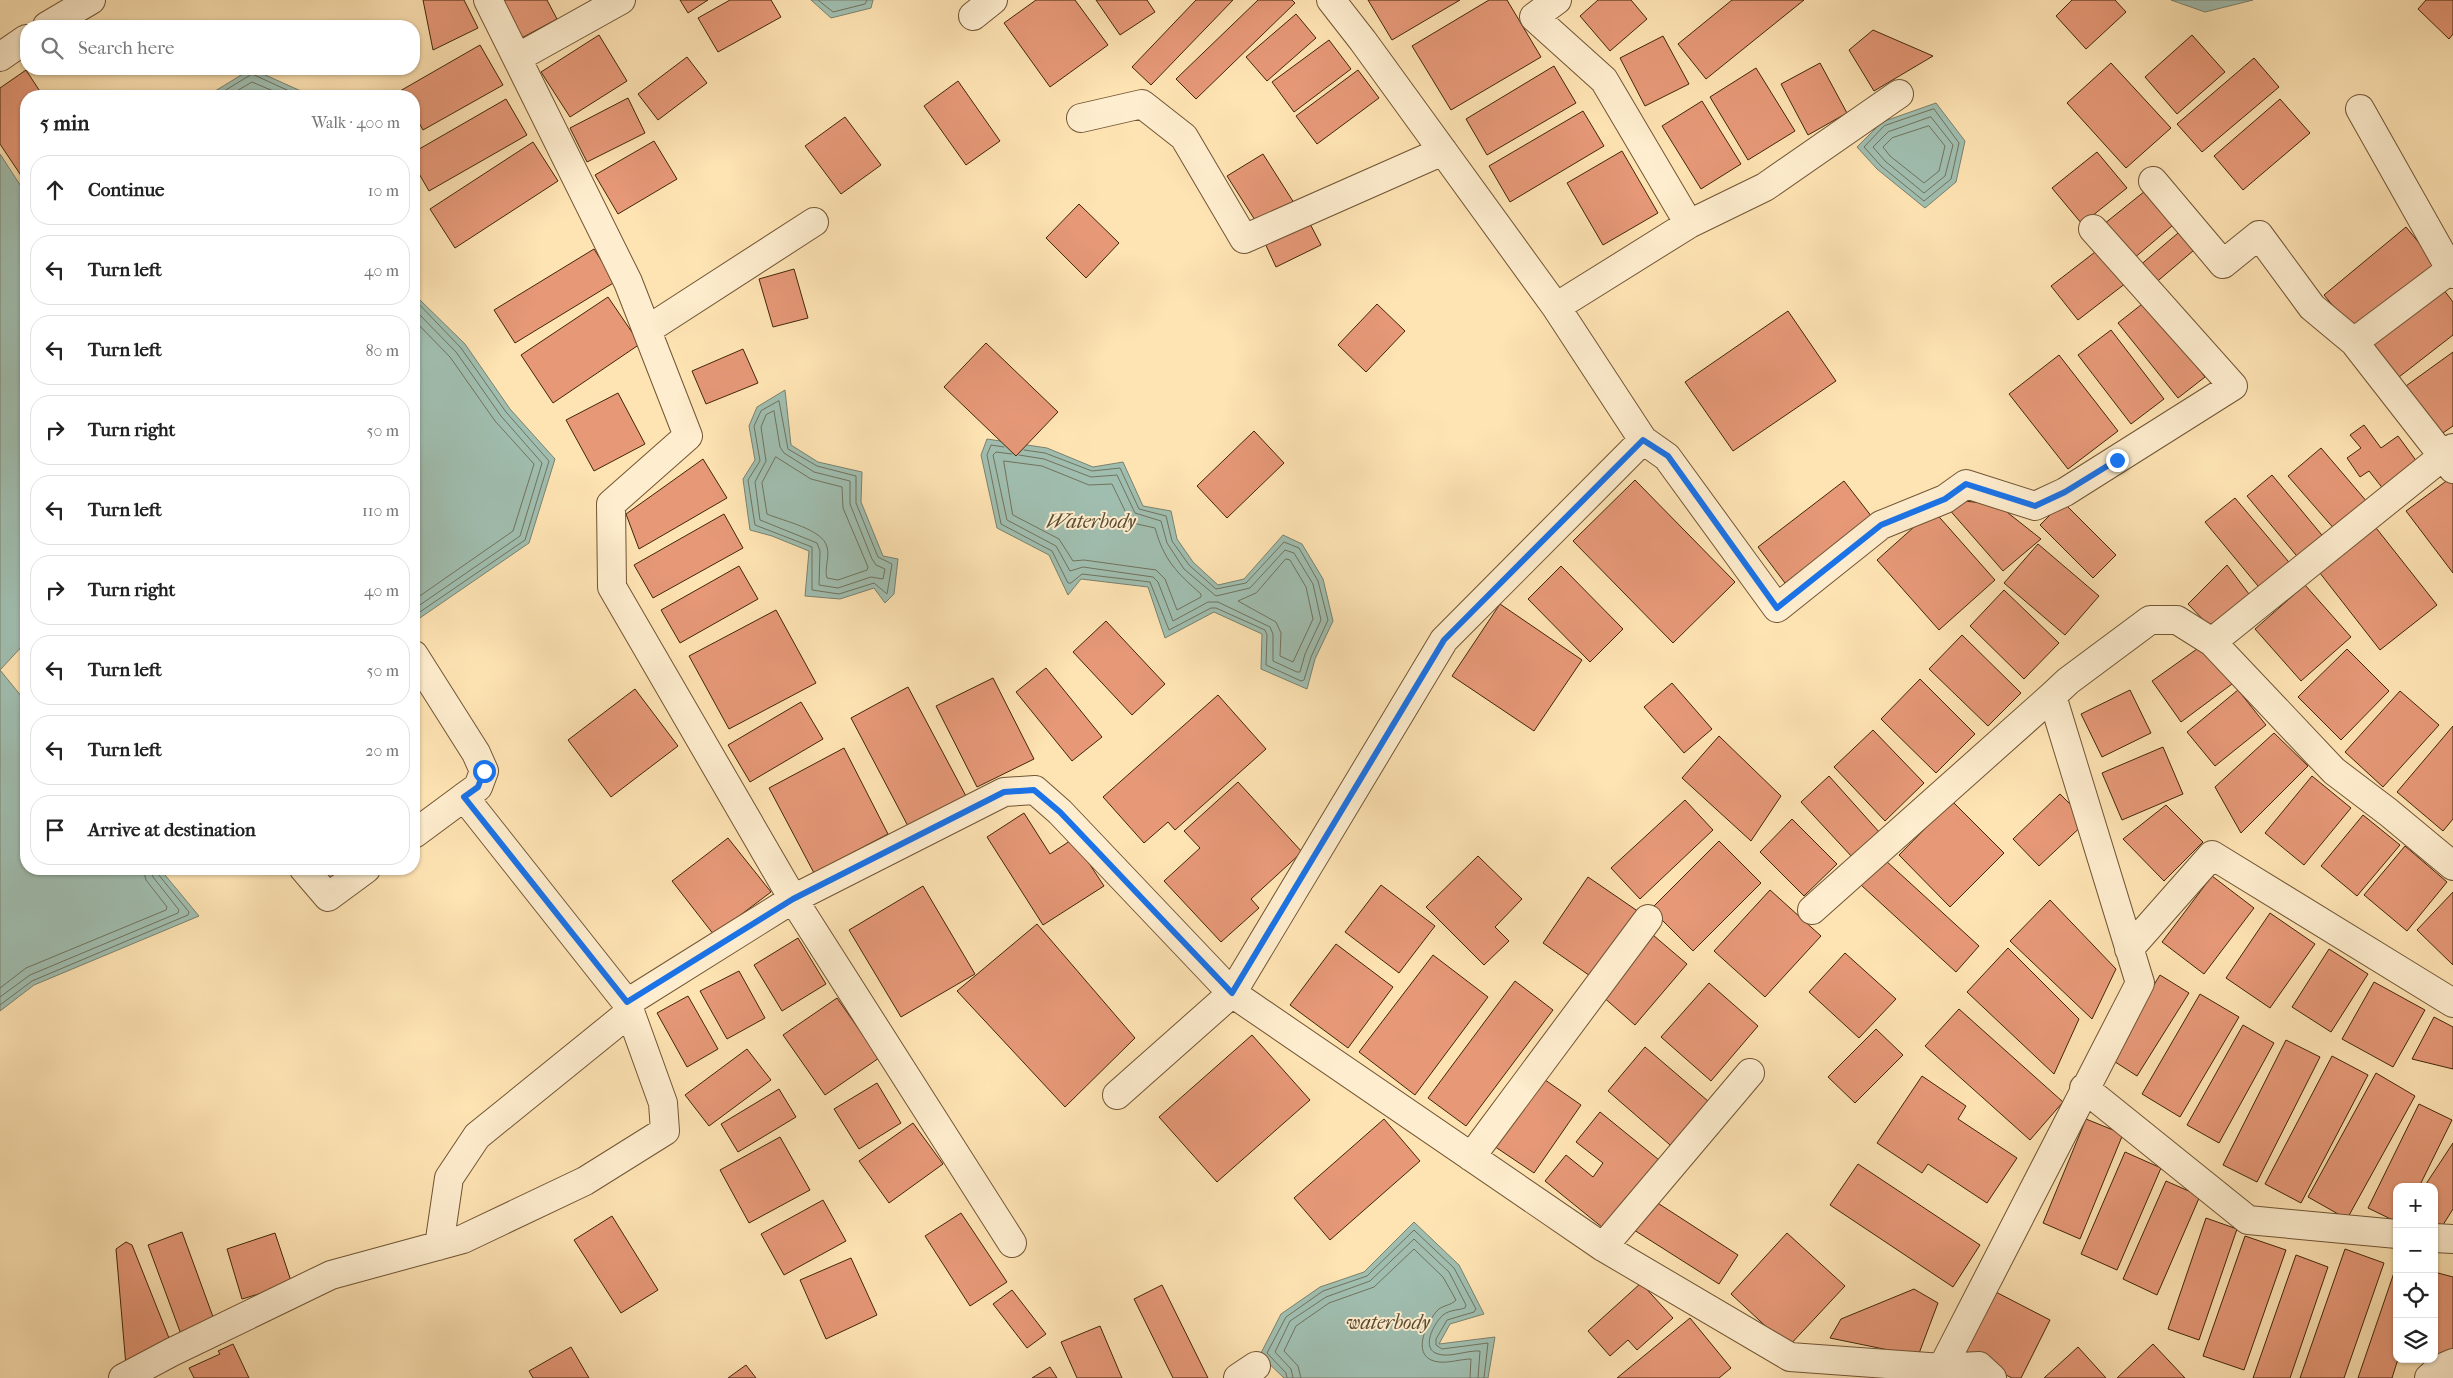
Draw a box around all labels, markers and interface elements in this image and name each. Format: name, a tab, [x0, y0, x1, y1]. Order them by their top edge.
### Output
search box	[20, 20, 420, 75]
icon: search	[38, 34, 66, 62]
text: Search here	[78, 37, 174, 59]
text: 5 min	[40, 111, 89, 135]
text: Walk · 400 m	[311, 113, 400, 132]
icon: ahead	[41, 176, 69, 204]
text: Continue	[88, 179, 164, 201]
text: 10 m	[368, 181, 399, 200]
icon: left	[41, 256, 69, 284]
text: Turn left	[88, 259, 162, 281]
text: 40 m	[364, 261, 399, 280]
icon: left	[41, 336, 69, 364]
text: Turn left	[88, 339, 162, 361]
text: 80 m	[365, 341, 399, 360]
icon: right	[41, 416, 69, 444]
text: Turn right	[88, 419, 175, 441]
text: 50 m	[367, 421, 399, 440]
route end	[2106, 449, 2129, 472]
icon: left	[41, 496, 69, 524]
text: Turn left	[88, 499, 162, 521]
text: 110 m	[362, 501, 399, 520]
water label: Waterbody	[1046, 510, 1137, 533]
icon: right	[41, 576, 69, 604]
text: Turn right	[88, 579, 175, 601]
text: 40 m	[364, 581, 399, 600]
icon: left	[41, 656, 69, 684]
text: Turn left	[88, 659, 162, 681]
text: 50 m	[367, 661, 399, 680]
icon: left	[41, 736, 69, 764]
text: Turn left	[88, 739, 162, 761]
text: 20 m	[365, 741, 399, 760]
route start	[473, 760, 496, 783]
icon: arrive	[41, 816, 69, 844]
text: Arrive at destination	[88, 819, 256, 841]
map controls	[2393, 1183, 2438, 1363]
button: +	[2393, 1183, 2438, 1228]
button: −	[2393, 1228, 2438, 1273]
button: locate	[2393, 1273, 2438, 1318]
water label: waterbody	[1346, 1311, 1431, 1334]
button: layers	[2393, 1318, 2438, 1363]

